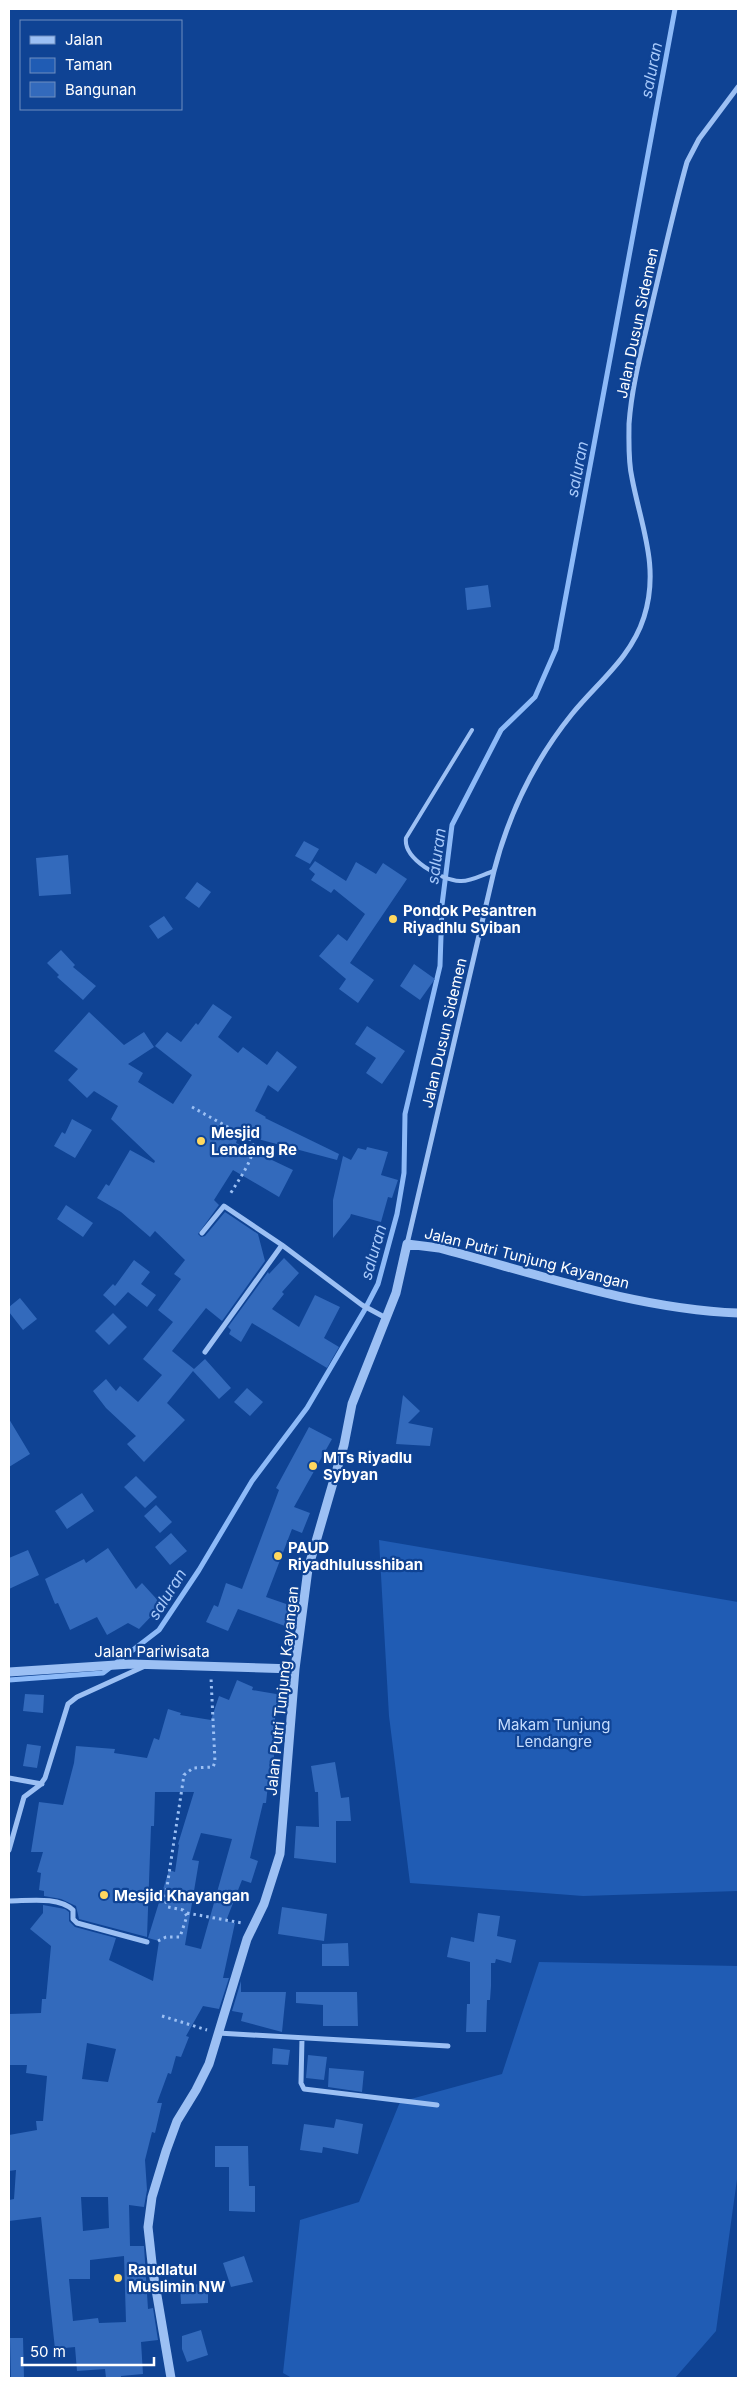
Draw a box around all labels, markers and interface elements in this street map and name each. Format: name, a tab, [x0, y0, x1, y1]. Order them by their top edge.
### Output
legend	[20, 20, 182, 110]
text: Jalan	[65, 30, 103, 49]
water label: saluran	[636, 40, 666, 100]
text: Taman	[65, 55, 112, 74]
text: Bangunan	[65, 80, 136, 99]
street label: Jalan Dusun Sidemen	[612, 246, 662, 400]
water label: saluran	[562, 439, 592, 499]
water label: saluran	[422, 827, 450, 885]
place label: Pondok Pesantren Riyadhlu Syiban	[403, 901, 537, 937]
marker: Pondok Pesantren Riyadhlu Syiban	[387, 913, 399, 925]
street label: Jalan Dusun Sidemen	[417, 956, 471, 1110]
place label: Mesjid Lendang Re	[211, 1123, 297, 1159]
marker: Mesjid Lendang Re	[195, 1135, 207, 1147]
water label: saluran	[356, 1222, 390, 1282]
street label: Jalan Putri Tunjung Kayangan	[422, 1223, 632, 1293]
place label: MTs Riyadlu Sybyan	[323, 1448, 412, 1484]
marker: MTs Riyadlu Sybyan	[307, 1460, 319, 1472]
place label: PAUD Riyadhlulusshiban	[288, 1538, 423, 1574]
marker: PAUD Riyadhlulusshiban	[272, 1550, 284, 1562]
water label: saluran	[144, 1565, 190, 1623]
street label: Jalan Putri Tunjung Kayangan	[262, 1585, 302, 1797]
street label: Jalan Pariwisata	[94, 1642, 210, 1661]
park label: Makam Tunjung Lendangre	[498, 1715, 610, 1751]
place label: Mesjid Khayangan	[114, 1886, 249, 1905]
marker: Mesjid Khayangan	[98, 1889, 110, 1901]
place label: Raudlatul Muslimin NW	[128, 2260, 226, 2296]
marker: Raudlatul Muslimin NW	[112, 2272, 124, 2284]
scale bar	[22, 2334, 155, 2366]
text: 50 m	[30, 2342, 66, 2361]

